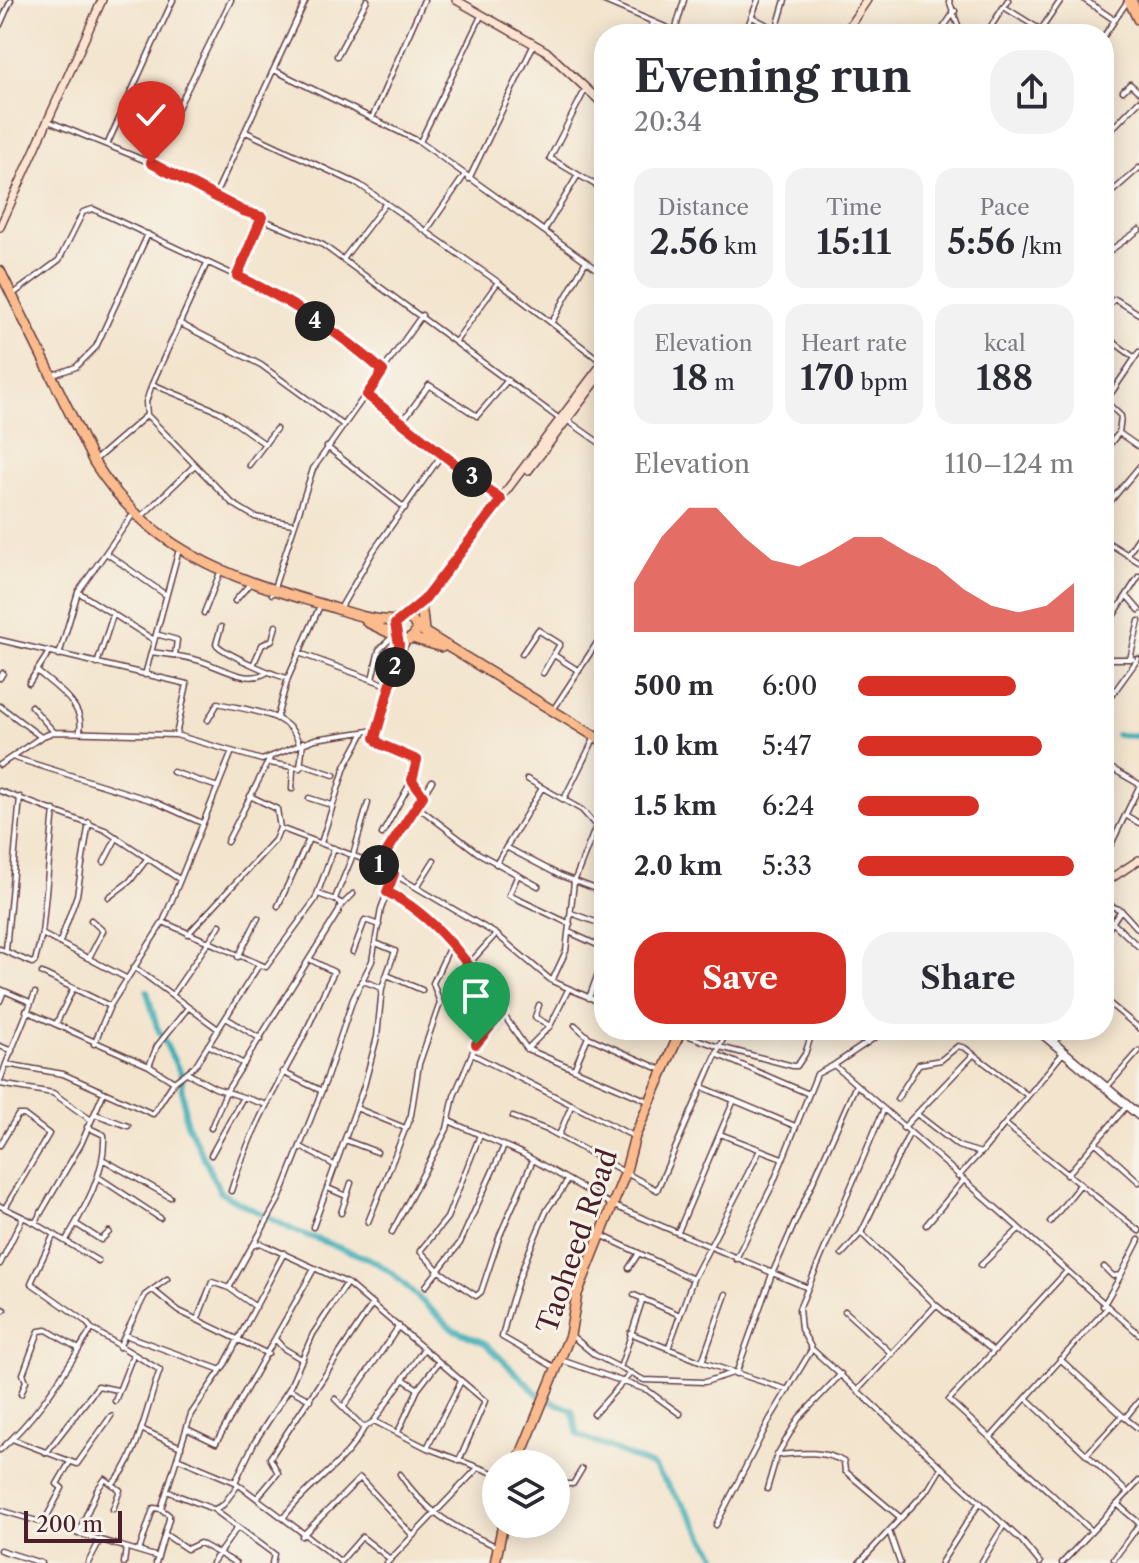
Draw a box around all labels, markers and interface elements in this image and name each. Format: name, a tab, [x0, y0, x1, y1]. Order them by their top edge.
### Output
text: Evening run	[634, 49, 911, 103]
button: share	[990, 50, 1074, 134]
pin	[117, 81, 185, 163]
icon: check	[129, 93, 173, 137]
text: 20:34	[634, 106, 702, 138]
text: Distance	[658, 194, 749, 221]
text: Time	[826, 194, 882, 221]
text: Pace	[980, 194, 1030, 221]
text: 2.56	[650, 221, 718, 263]
text: 15:11	[817, 221, 891, 263]
text: 5:56	[947, 221, 1015, 263]
text: km	[718, 233, 757, 260]
text: /km	[1015, 233, 1062, 260]
pin: 4	[295, 301, 335, 341]
text: 4	[308, 307, 322, 334]
text: Elevation	[654, 330, 752, 357]
text: Heart rate	[801, 330, 907, 357]
text: kcal	[984, 330, 1025, 357]
text: 18	[672, 357, 708, 399]
text: 170	[800, 357, 855, 399]
text: 188	[976, 357, 1033, 399]
text: m	[708, 369, 735, 396]
text: bpm	[855, 369, 908, 396]
text: Elevation	[634, 448, 750, 480]
text: 110–124 m	[945, 448, 1074, 480]
pin: 3	[452, 457, 492, 497]
text: 3	[466, 463, 478, 490]
pin: 2	[375, 647, 415, 687]
text: 2	[389, 653, 402, 680]
text: 500 m	[634, 670, 714, 702]
text: 6:00	[762, 670, 817, 702]
text: 1.0 km	[634, 730, 719, 762]
text: 5:47	[762, 730, 811, 762]
text: 1.5 km	[634, 790, 717, 822]
text: 6:24	[762, 790, 815, 822]
pin: 1	[359, 845, 399, 885]
text: 2.0 km	[634, 850, 722, 882]
text: 5:33	[762, 850, 812, 882]
text: 1	[374, 851, 384, 878]
button: Save	[634, 932, 846, 1024]
button: Share	[862, 932, 1074, 1024]
pin	[442, 962, 510, 1044]
icon: arrive	[454, 974, 498, 1018]
street label: Taoheed Road	[530, 1144, 624, 1338]
map controls	[482, 1450, 570, 1538]
button: layers	[482, 1450, 570, 1538]
scale bar	[24, 1507, 122, 1543]
text: 200 m	[36, 1511, 103, 1538]

